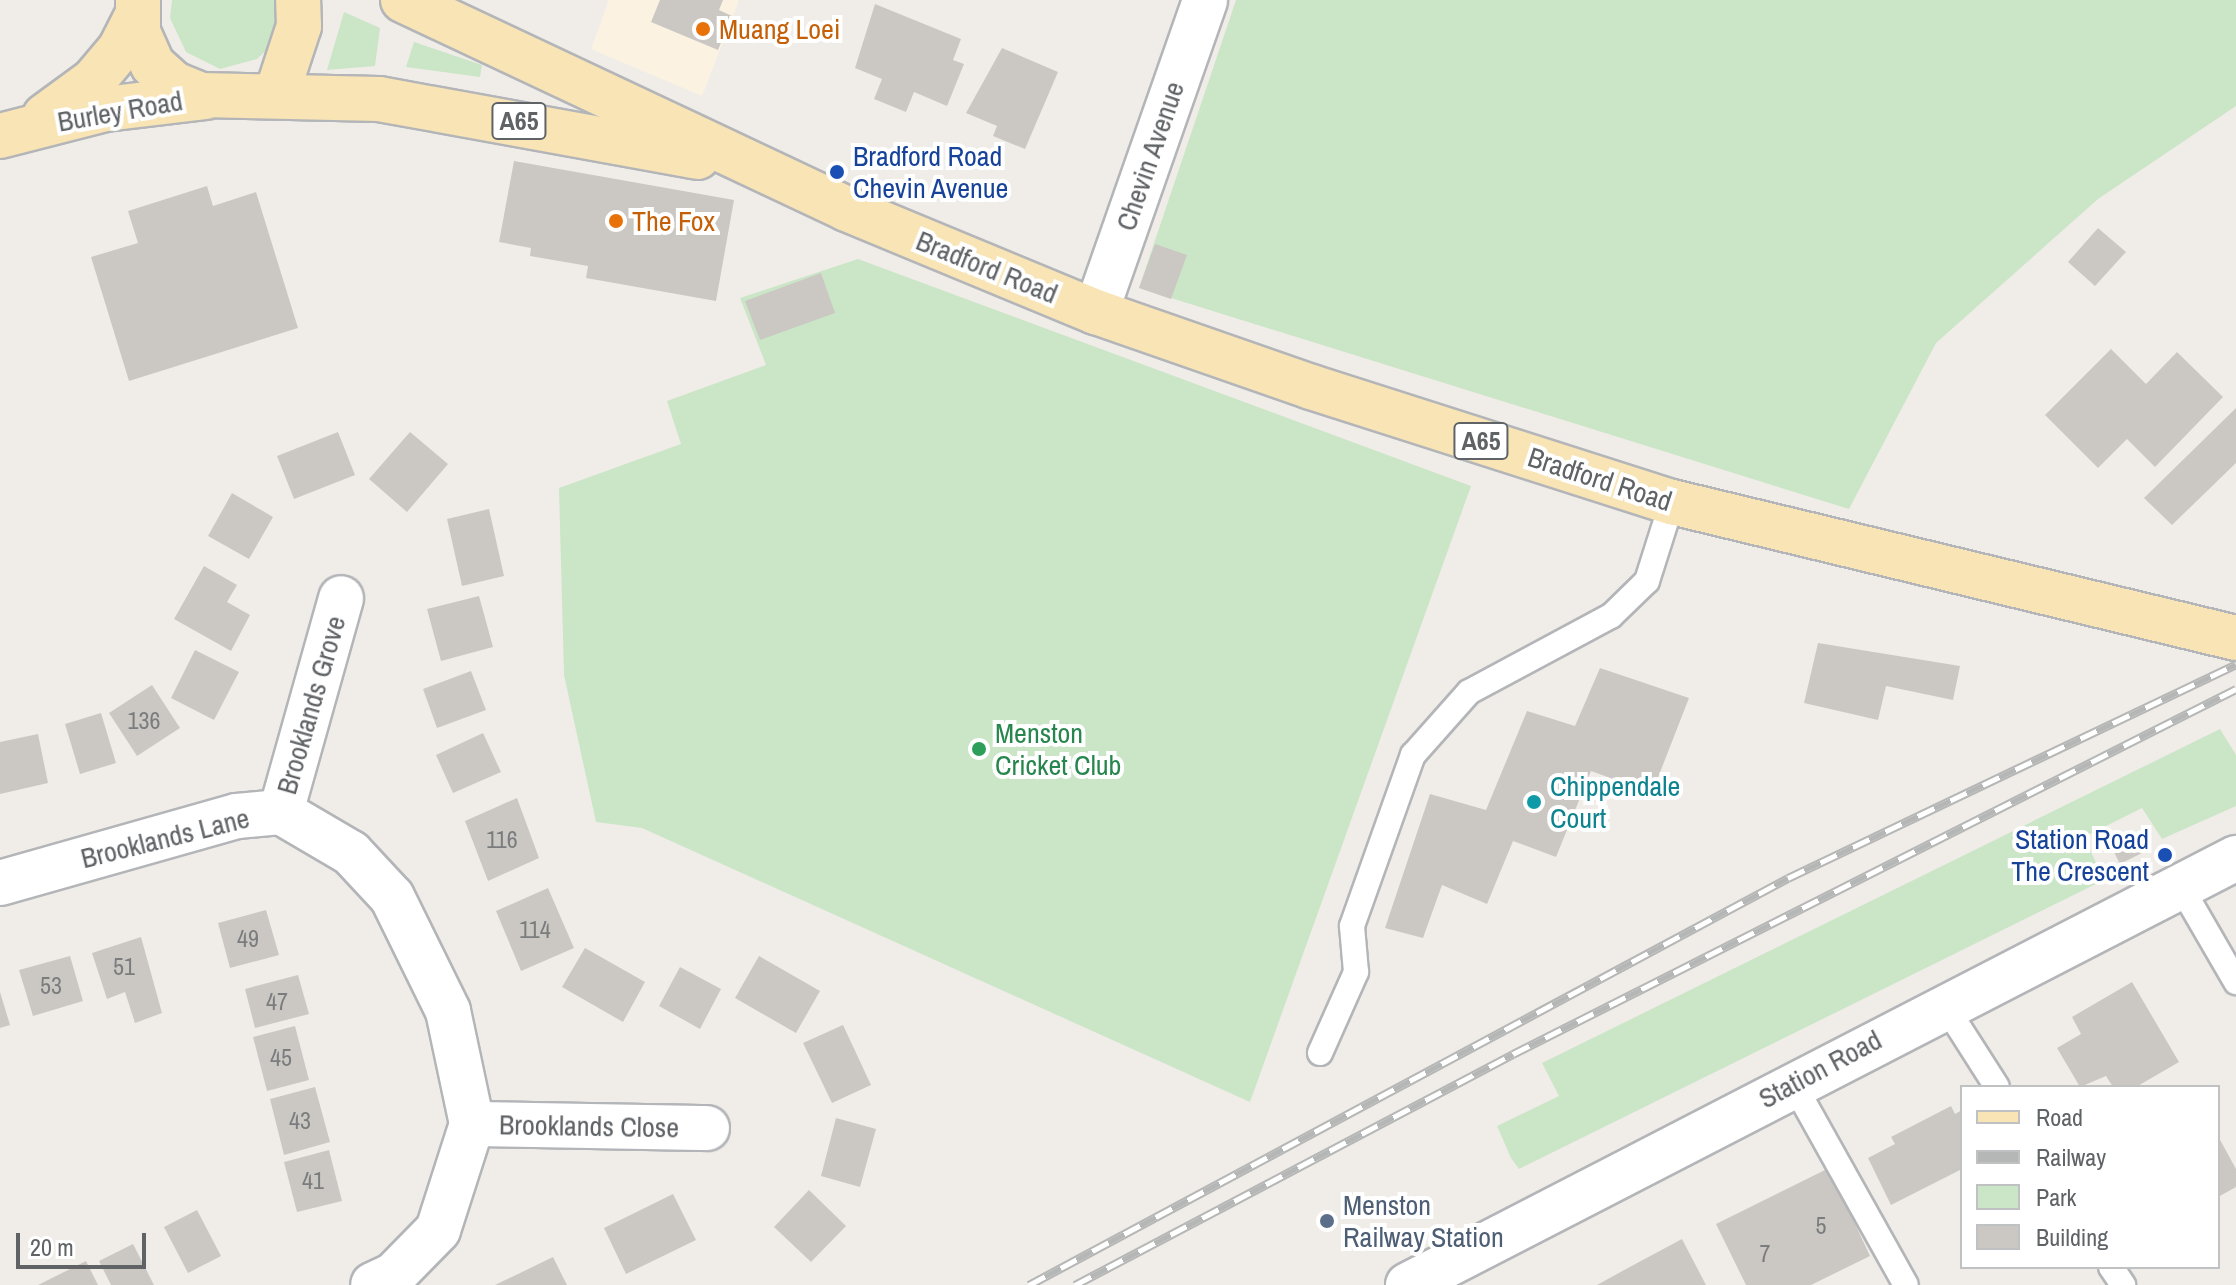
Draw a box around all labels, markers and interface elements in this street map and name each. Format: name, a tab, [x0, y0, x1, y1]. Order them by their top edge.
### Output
place label: Muang Loei	[719, 12, 840, 46]
marker: Muang Loei	[694, 20, 712, 38]
street label: Chevin Avenue	[1109, 76, 1191, 236]
street label: Burley Road	[55, 83, 185, 139]
road number: A65	[491, 99, 547, 143]
place label: Bradford Road Chevin Avenue	[853, 139, 1010, 205]
marker: Bradford Road Chevin Avenue	[828, 163, 846, 181]
place label: The Fox	[632, 204, 715, 238]
marker: The Fox	[607, 212, 625, 230]
street label: Bradford Road	[911, 223, 1063, 311]
road number: A65	[1453, 419, 1509, 463]
street label: Bradford Road	[1524, 440, 1676, 518]
street label: Brooklands Grove	[270, 612, 352, 798]
house number: 136	[128, 707, 160, 735]
place label: Menston Cricket Club	[995, 716, 1121, 782]
marker: Menston Cricket Club	[970, 740, 988, 758]
place label: Chippendale Court	[1550, 769, 1680, 835]
marker: Chippendale Court	[1525, 793, 1543, 811]
street label: Brooklands Lane	[77, 801, 253, 875]
place label: Station Road The Crescent	[2011, 822, 2149, 888]
house number: 116	[486, 826, 518, 854]
marker: Station Road The Crescent	[2156, 846, 2174, 864]
house number: 114	[519, 916, 551, 944]
house number: 49	[237, 925, 259, 953]
house number: 51	[113, 953, 135, 981]
house number: 53	[40, 972, 62, 1000]
house number: 47	[266, 988, 288, 1016]
street label: Station Road	[1753, 1023, 1887, 1115]
house number: 45	[270, 1044, 292, 1072]
legend	[1960, 1085, 2220, 1269]
text: Road	[2036, 1101, 2083, 1133]
house number: 43	[289, 1107, 311, 1135]
street label: Brooklands Close	[499, 1108, 679, 1144]
text: Railway	[2036, 1141, 2106, 1173]
house number: 41	[302, 1167, 324, 1195]
text: Park	[2036, 1181, 2076, 1213]
place label: Menston Railway Station	[1343, 1188, 1504, 1254]
marker: Menston Railway Station	[1318, 1212, 1336, 1230]
house number: 5	[1816, 1212, 1826, 1240]
scale bar	[20, 1217, 150, 1267]
text: Building	[2036, 1221, 2108, 1253]
text: 20 m	[30, 1231, 74, 1263]
house number: 7	[1760, 1240, 1770, 1268]

